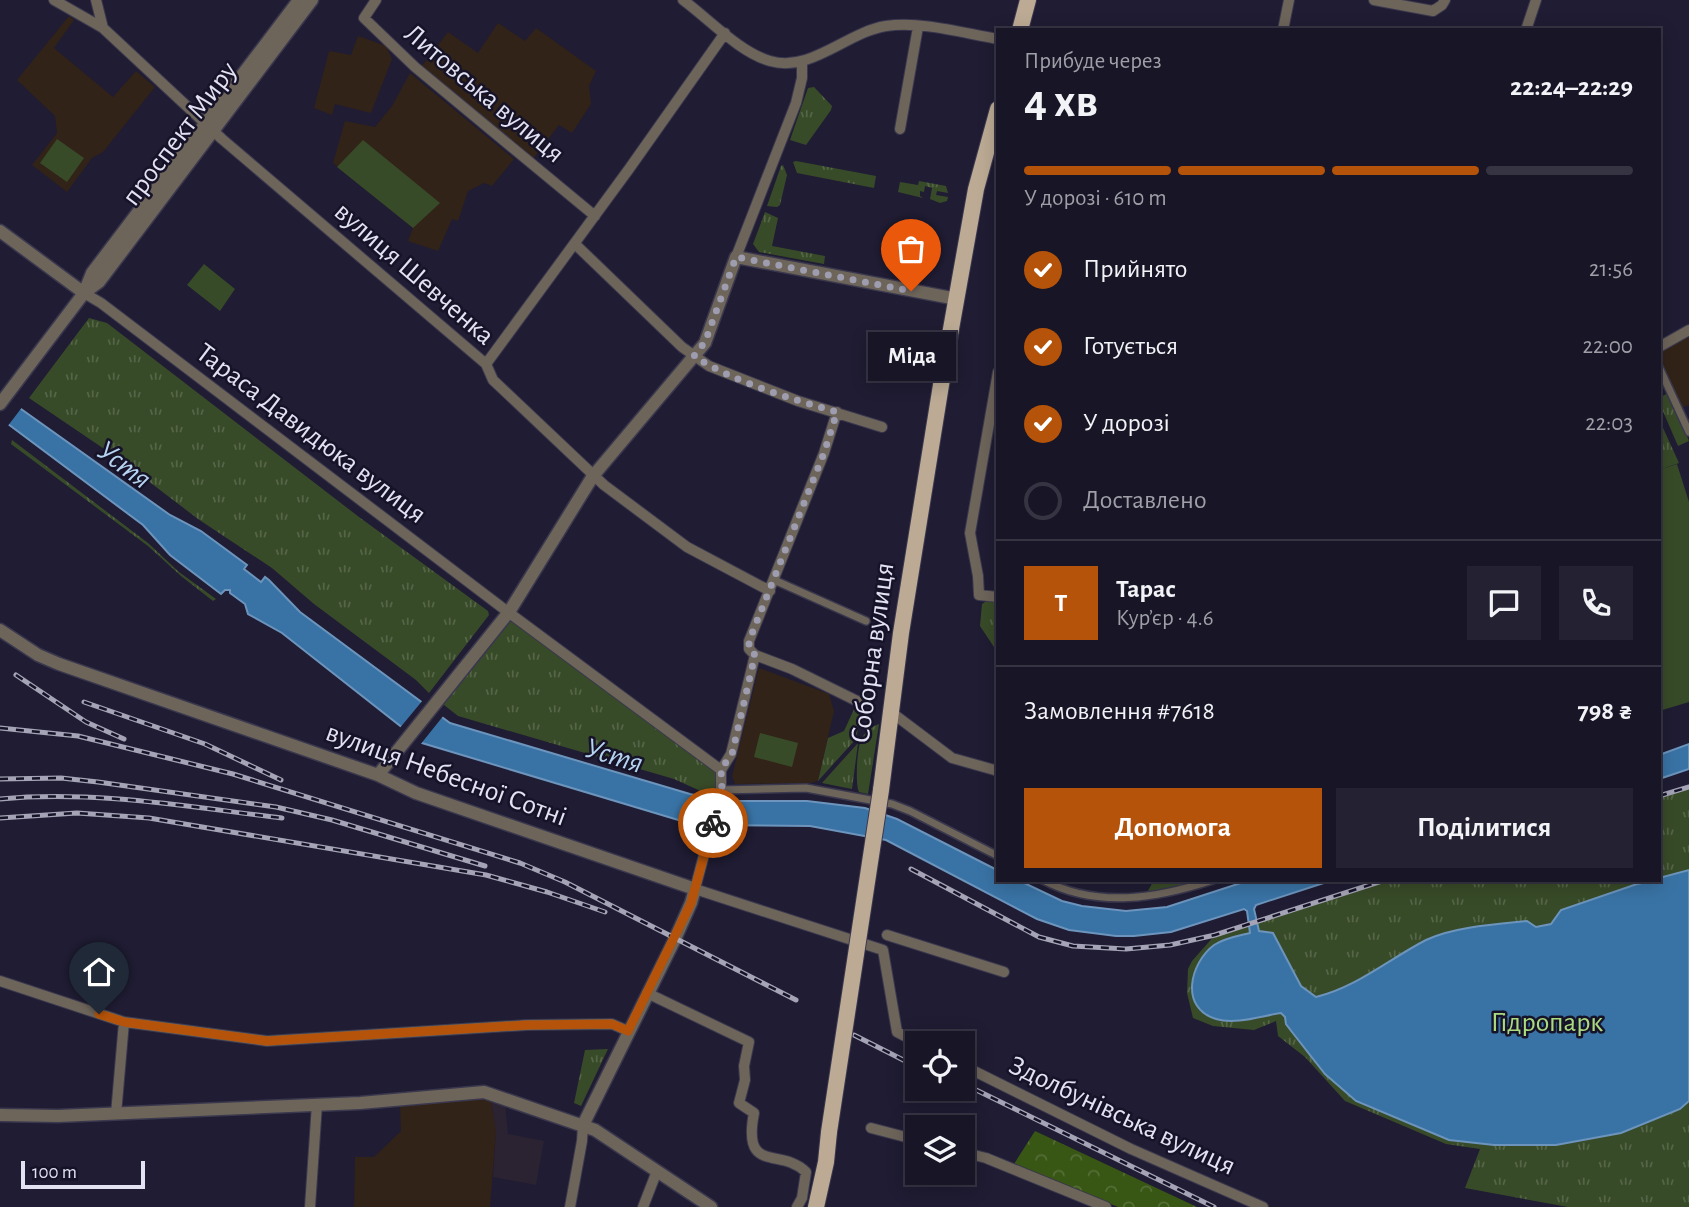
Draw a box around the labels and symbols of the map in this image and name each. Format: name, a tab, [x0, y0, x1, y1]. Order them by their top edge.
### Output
street label: Литовська вулиця	[399, 19, 569, 169]
street label: проспект Миру	[117, 57, 243, 211]
street label: вулиця Шевченка	[329, 197, 499, 351]
pin	[881, 219, 941, 291]
callout: Міда	[867, 333, 955, 382]
street label: Тараса Давидюка вулиця	[191, 339, 431, 529]
water label: Устя	[91, 435, 157, 495]
street label: Соборна вулиця	[846, 561, 900, 745]
street label: вулиця Небесної Сотні	[322, 718, 570, 832]
water label: Устя	[581, 733, 647, 779]
courier	[678, 788, 748, 858]
pin	[69, 942, 129, 1014]
park label: Гідропарк	[1491, 1009, 1603, 1037]
street label: Здолбунівська вулиця	[1004, 1051, 1240, 1181]
scale bar	[21, 1158, 145, 1190]

